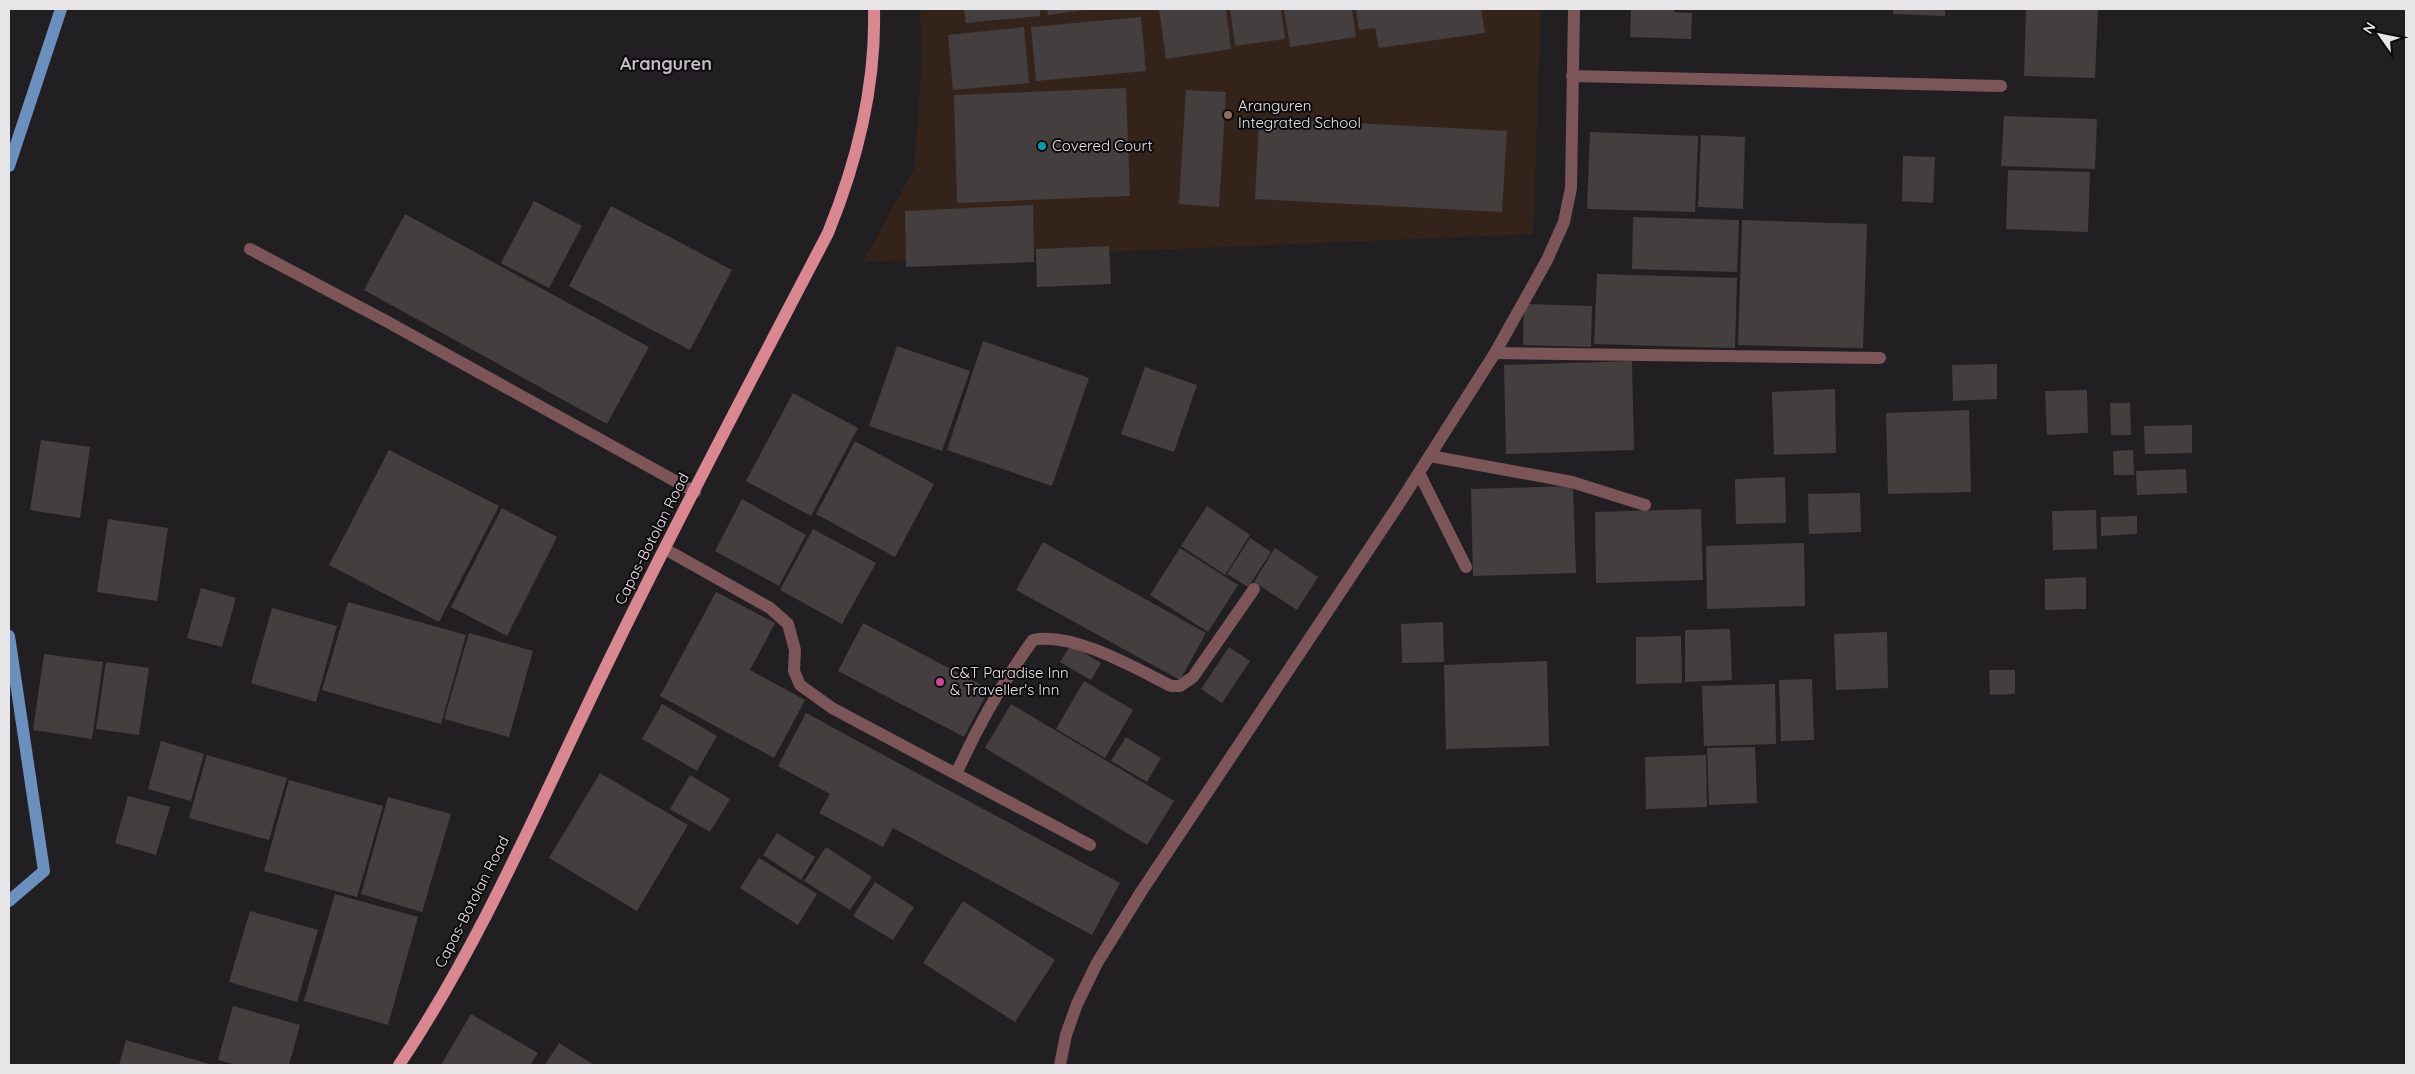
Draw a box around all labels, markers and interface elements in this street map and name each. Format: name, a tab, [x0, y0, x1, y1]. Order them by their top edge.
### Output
north arrow	[2355, 10, 2405, 60]
text: N	[2359, 19, 2379, 37]
district label: Aranguren	[620, 52, 712, 75]
place label: Aranguren Integrated School	[1238, 96, 1361, 132]
marker: Aranguren Integrated School	[1222, 109, 1234, 121]
place label: Covered Court	[1052, 136, 1152, 155]
marker: Covered Court	[1036, 140, 1048, 152]
street label: Capas-Botolan Road	[610, 470, 693, 608]
place label: C&T Paradise Inn & Traveller's Inn	[950, 663, 1069, 699]
marker: C&T Paradise Inn & Traveller's Inn	[934, 676, 946, 688]
street label: Capas-Botolan Road	[430, 833, 513, 971]

